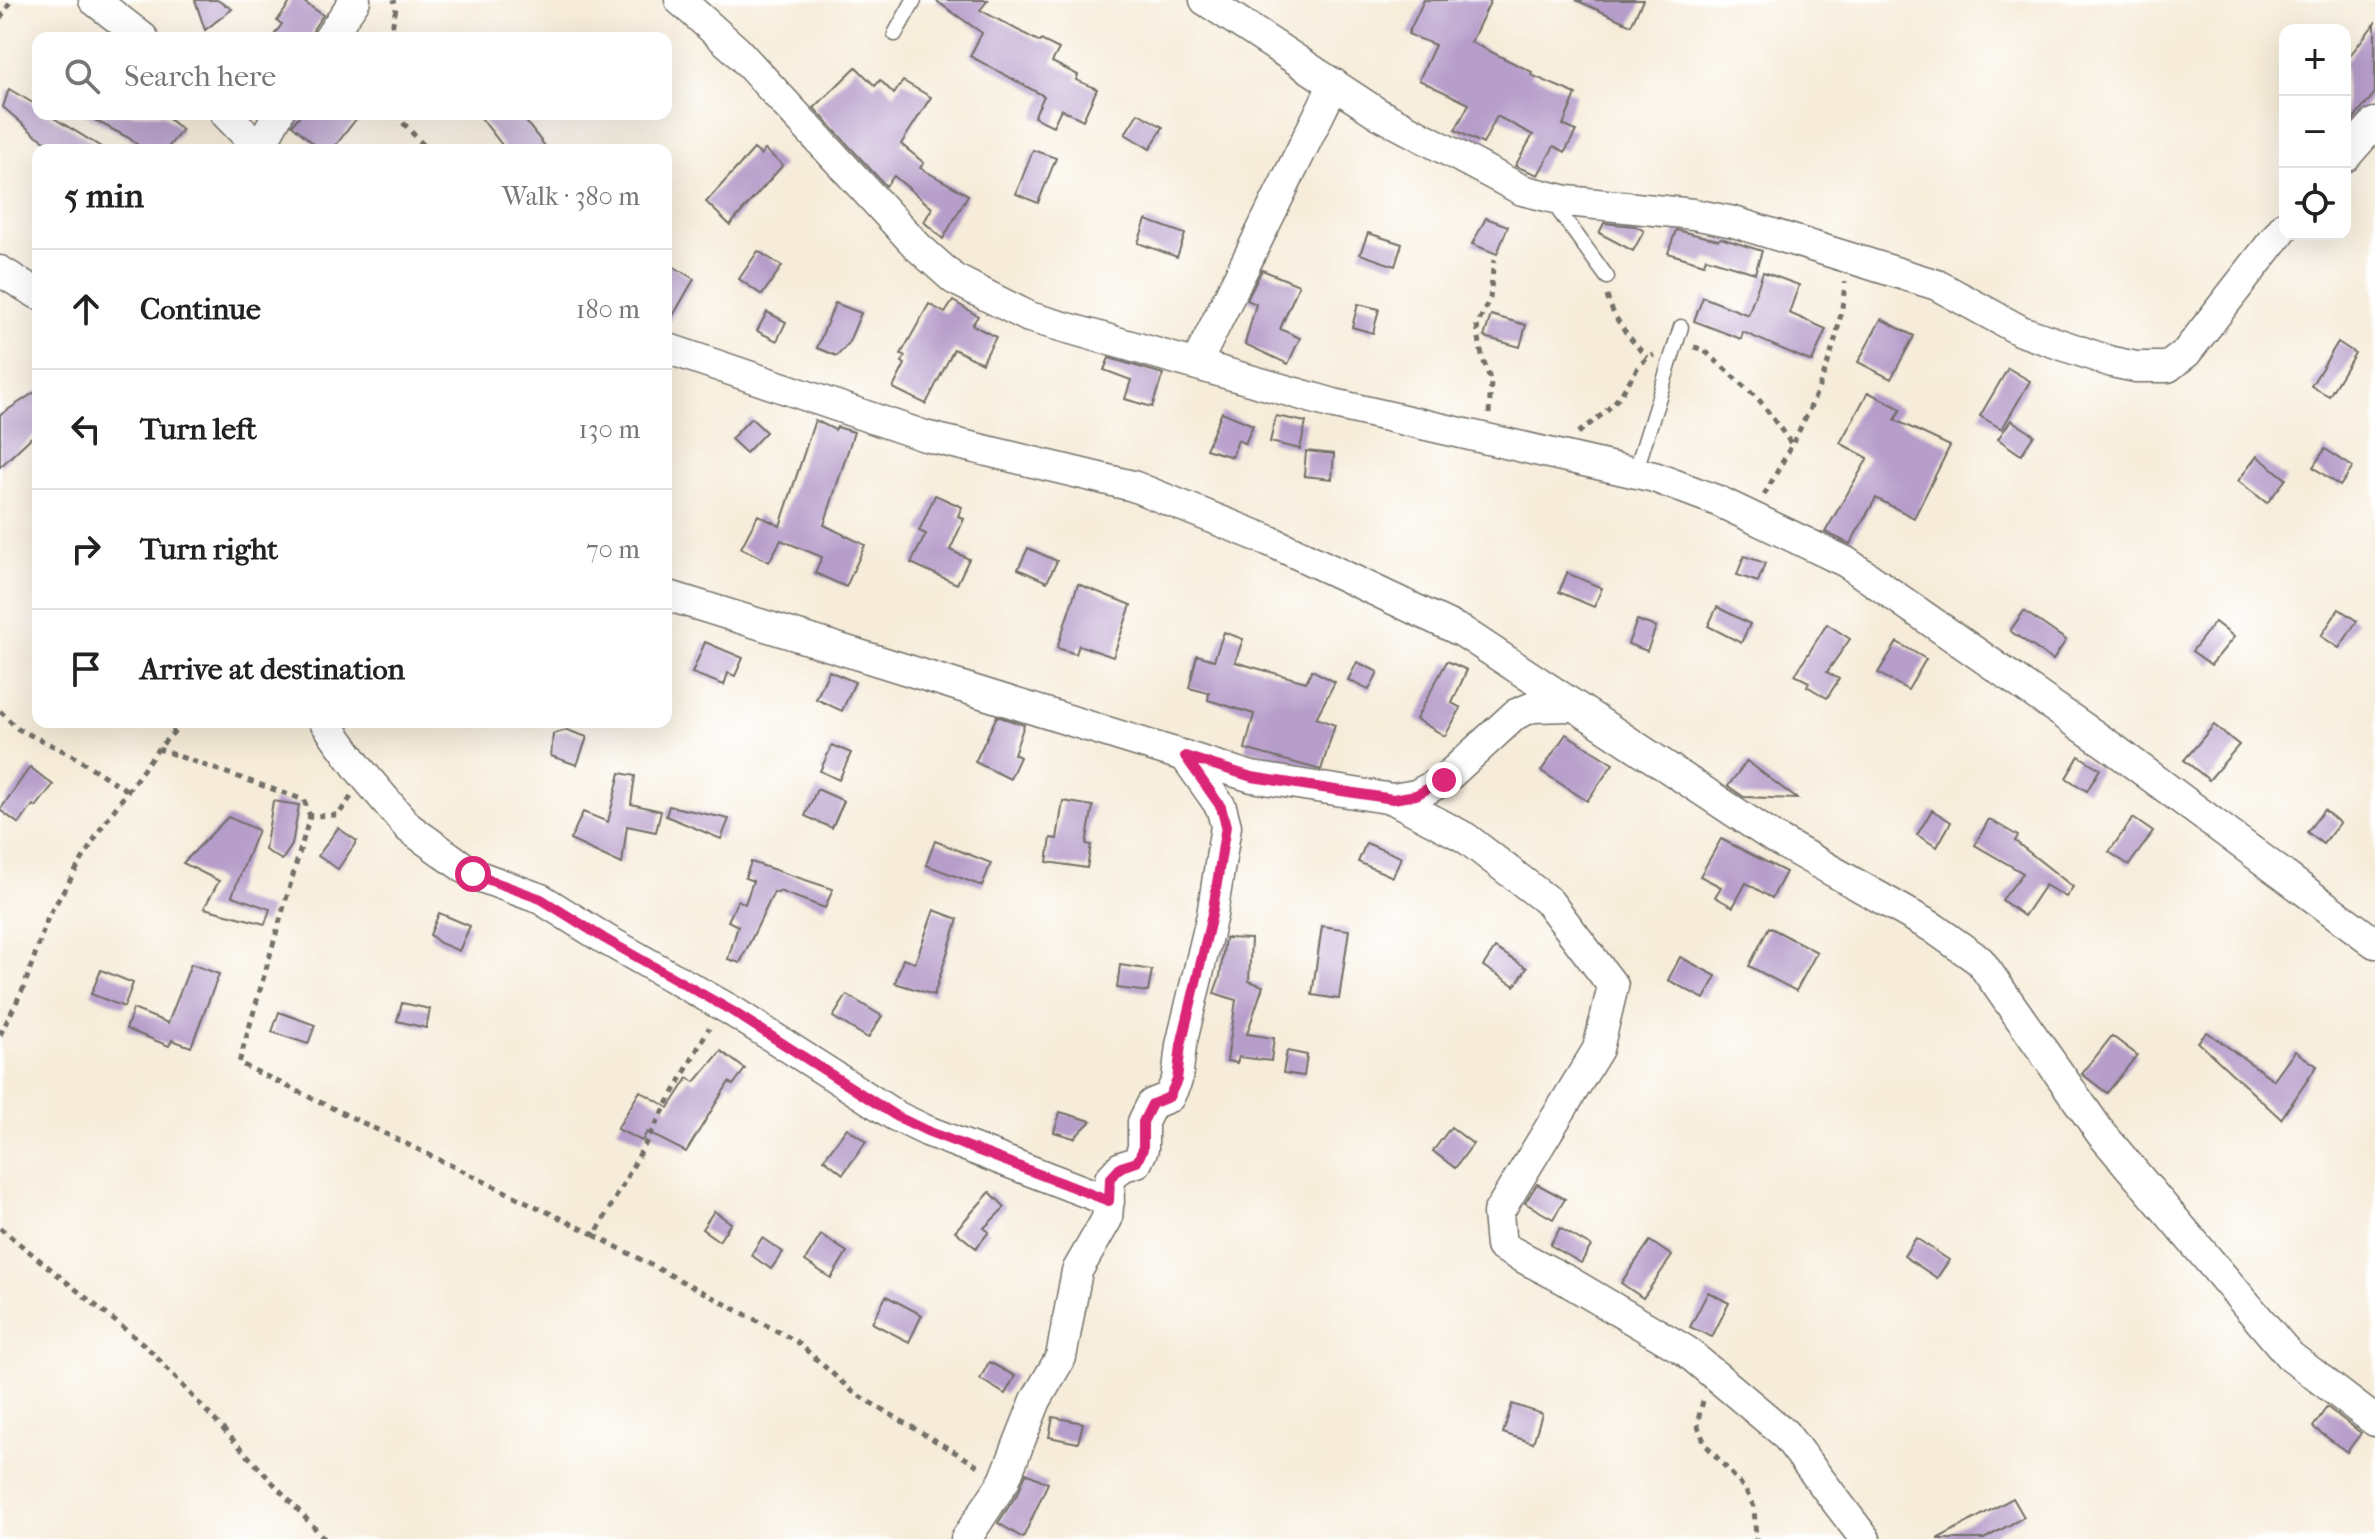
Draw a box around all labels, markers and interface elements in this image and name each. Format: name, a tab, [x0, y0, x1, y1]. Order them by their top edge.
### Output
map controls	[2279, 24, 2351, 240]
button: +	[2279, 24, 2351, 96]
search box	[32, 32, 672, 120]
icon: search	[60, 54, 104, 98]
text: Search here	[124, 59, 276, 94]
button: −	[2279, 96, 2351, 168]
button: locate	[2279, 168, 2351, 240]
text: 5 min	[64, 176, 144, 216]
text: Walk · 380 m	[502, 181, 640, 212]
icon: ahead	[64, 287, 108, 331]
text: Continue	[140, 292, 261, 327]
text: 180 m	[576, 294, 640, 325]
icon: left	[64, 407, 108, 451]
text: Turn left	[140, 412, 257, 447]
text: 130 m	[579, 414, 640, 445]
icon: right	[64, 527, 108, 571]
text: Turn right	[140, 532, 278, 567]
text: 70 m	[586, 534, 640, 565]
icon: arrive	[64, 647, 108, 691]
text: Arrive at destination	[140, 652, 405, 687]
route end	[1426, 762, 1462, 798]
route start	[455, 856, 491, 892]

